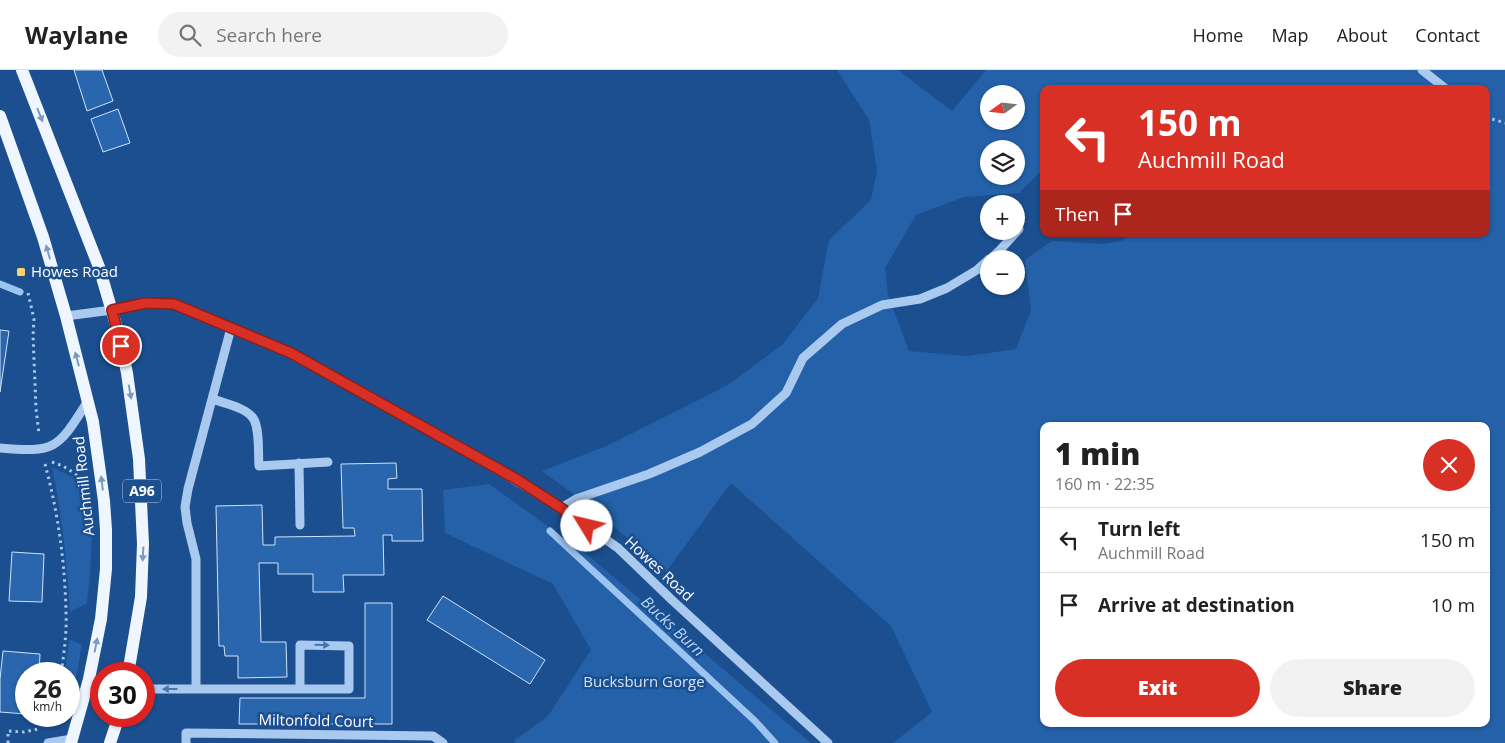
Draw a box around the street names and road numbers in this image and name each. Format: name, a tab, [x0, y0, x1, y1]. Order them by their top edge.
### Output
street label: Auchmill Road	[68, 435, 98, 537]
road number: A96	[123, 480, 161, 502]
street label: Howes Road	[621, 531, 698, 605]
street label: Miltonfold Court	[258, 709, 374, 731]

